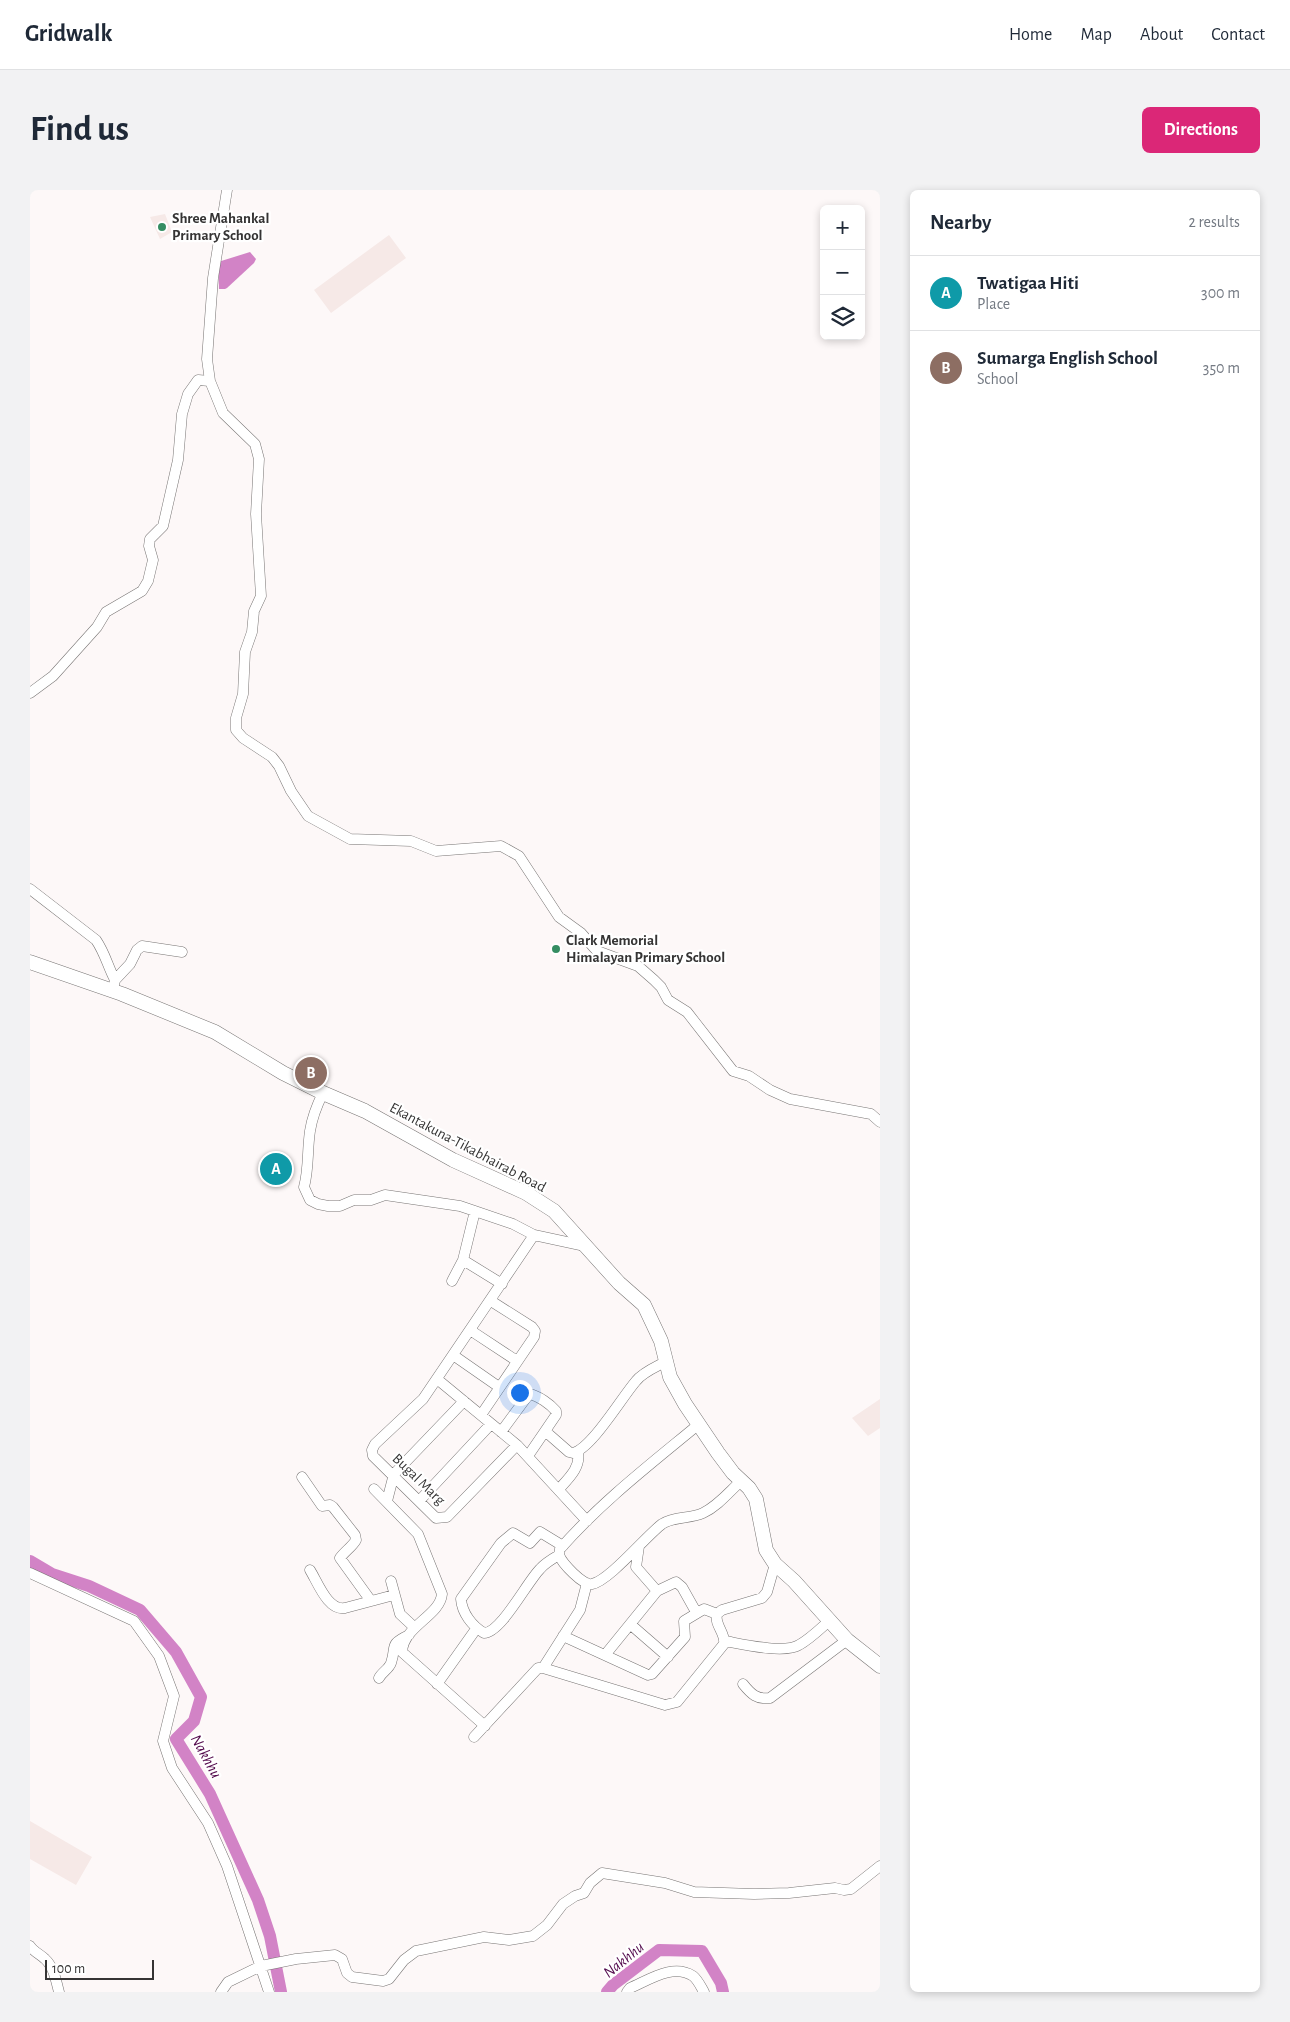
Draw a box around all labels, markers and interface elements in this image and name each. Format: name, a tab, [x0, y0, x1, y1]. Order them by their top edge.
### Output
text: Gridwalk	[25, 22, 112, 46]
text: Home	[1009, 26, 1052, 44]
text: Map	[1080, 26, 1112, 44]
text: About	[1140, 26, 1183, 44]
text: Contact	[1211, 26, 1265, 44]
button: Directions	[1142, 107, 1260, 153]
text: Find us	[30, 112, 129, 147]
map controls	[820, 205, 865, 340]
button: +	[820, 205, 865, 250]
place label: Shree Mahankal Primary School	[172, 211, 269, 243]
text: Nearby	[930, 212, 991, 233]
text: 2 results	[1188, 214, 1240, 230]
marker: Shree Mahankal Primary School	[156, 221, 168, 233]
button: −	[820, 250, 865, 295]
text: Twatigaa Hiti	[977, 274, 1079, 293]
text: A	[941, 285, 951, 301]
text: 300 m	[1201, 285, 1240, 301]
button: layers	[820, 295, 865, 340]
text: Place	[977, 296, 1010, 312]
text: Sumarga English School	[977, 349, 1158, 368]
text: B	[941, 360, 951, 376]
text: 350 m	[1203, 360, 1240, 376]
text: School	[977, 371, 1018, 387]
place label: Clark Memorial Himalayan Primary School	[566, 933, 725, 965]
marker: Clark Memorial Himalayan Primary School	[550, 943, 562, 955]
pin: B	[295, 1054, 327, 1092]
street label: Ekantakuna-Tikabhairab Road	[387, 1100, 549, 1195]
pin: A	[260, 1150, 292, 1188]
your location	[507, 1380, 533, 1406]
street label: Bugal Marg	[390, 1451, 448, 1508]
water label: Nakhhu	[188, 1732, 225, 1781]
water label: Nakhhu	[600, 1939, 647, 1981]
scale bar	[45, 1957, 154, 1980]
text: 100 m	[52, 1962, 85, 1976]

